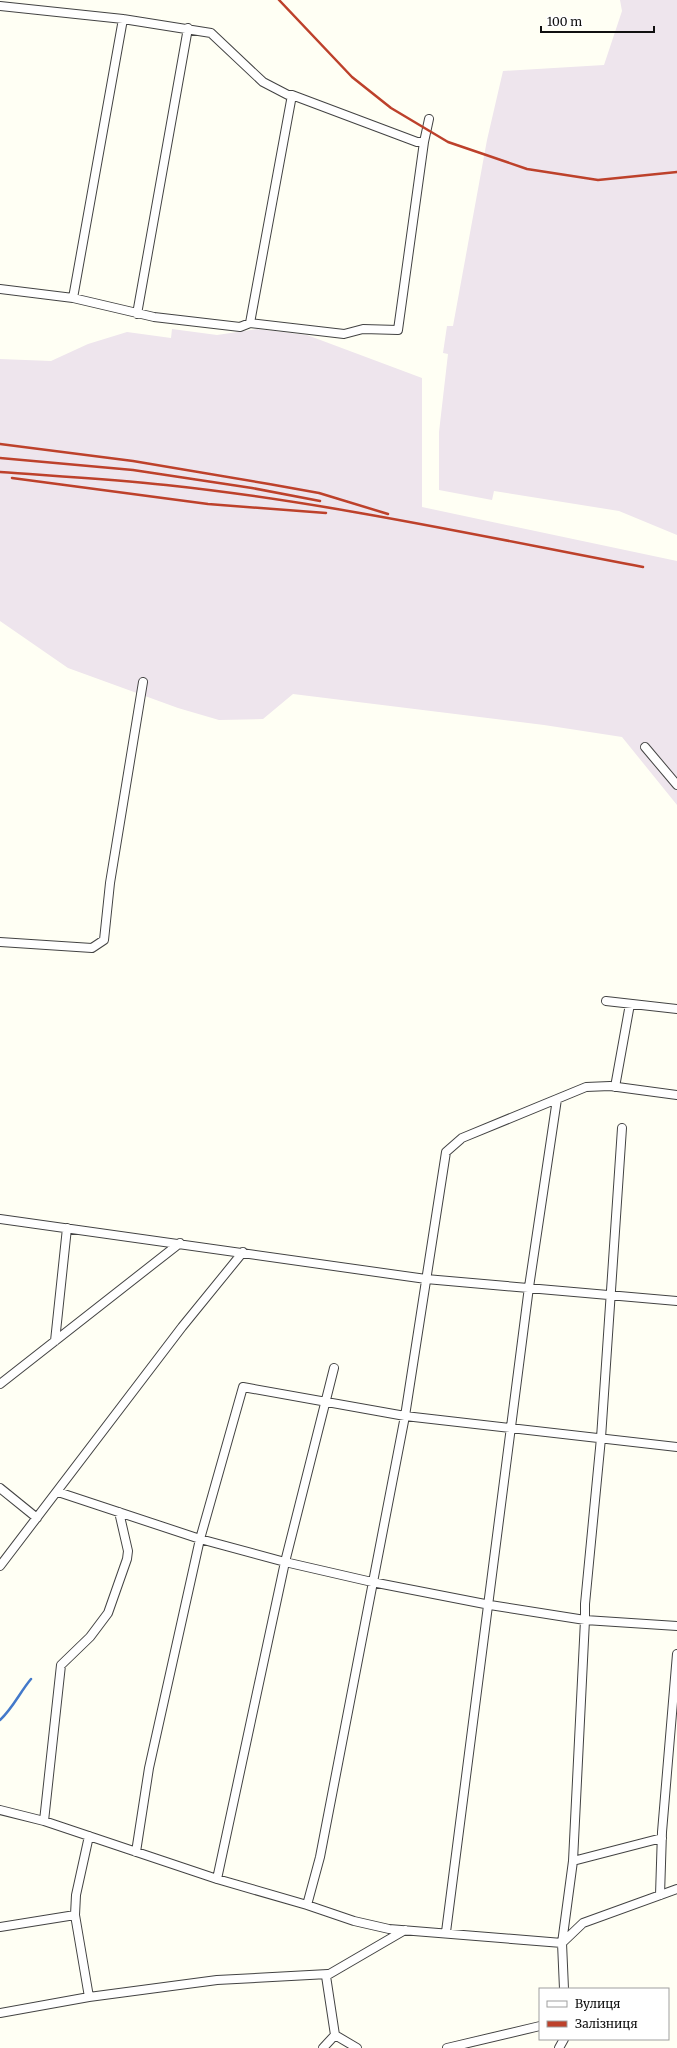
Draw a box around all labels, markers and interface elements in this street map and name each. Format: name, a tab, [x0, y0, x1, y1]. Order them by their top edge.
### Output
scale bar	[541, 8, 654, 34]
text: 100 m	[547, 14, 582, 29]
legend	[539, 1988, 669, 2040]
text: Вулиця	[575, 1996, 620, 2011]
text: Залізниця	[575, 2016, 638, 2031]

